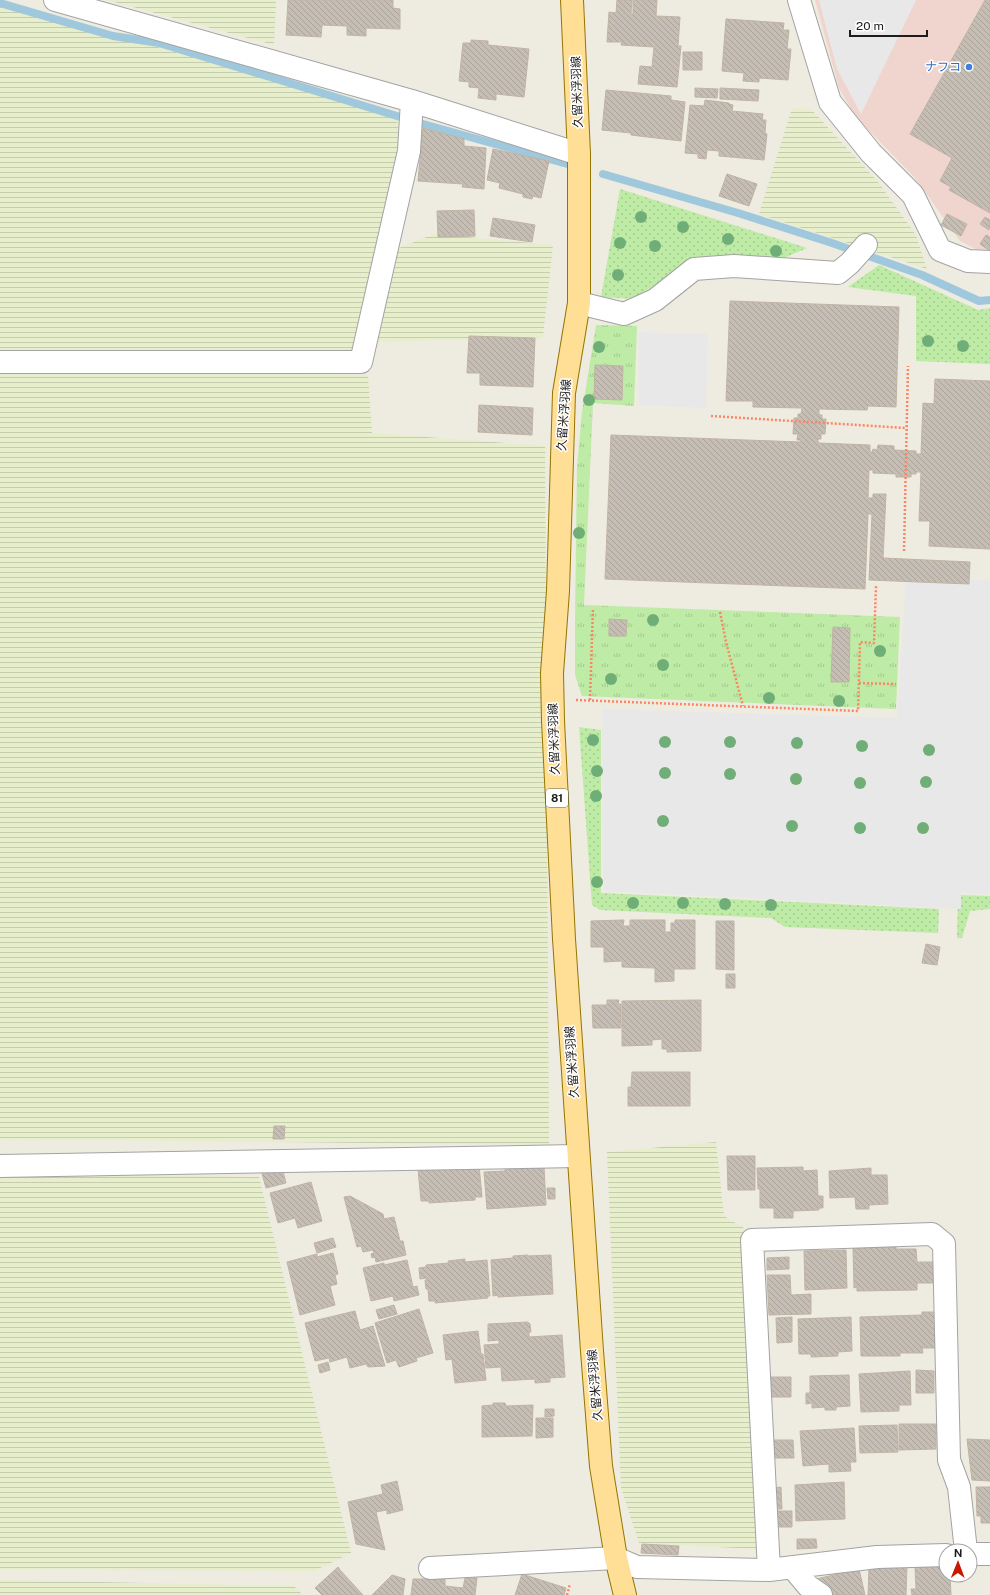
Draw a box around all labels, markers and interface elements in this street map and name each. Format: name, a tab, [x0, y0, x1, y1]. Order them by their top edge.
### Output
scale bar	[850, 12, 927, 38]
text: 20 m	[856, 19, 884, 33]
street label: 久留米浮羽線	[569, 56, 585, 128]
place label: ナフコ	[925, 60, 961, 74]
marker: ナフコ	[964, 62, 974, 72]
street label: 久留米浮羽線	[555, 379, 573, 451]
street label: 久留米浮羽線	[546, 703, 562, 775]
road number: 81	[546, 789, 568, 807]
street label: 久留米浮羽線	[563, 1026, 581, 1098]
street label: 久留米浮羽線	[585, 1349, 605, 1421]
north arrow	[938, 1543, 978, 1583]
text: N	[954, 1547, 963, 1559]

